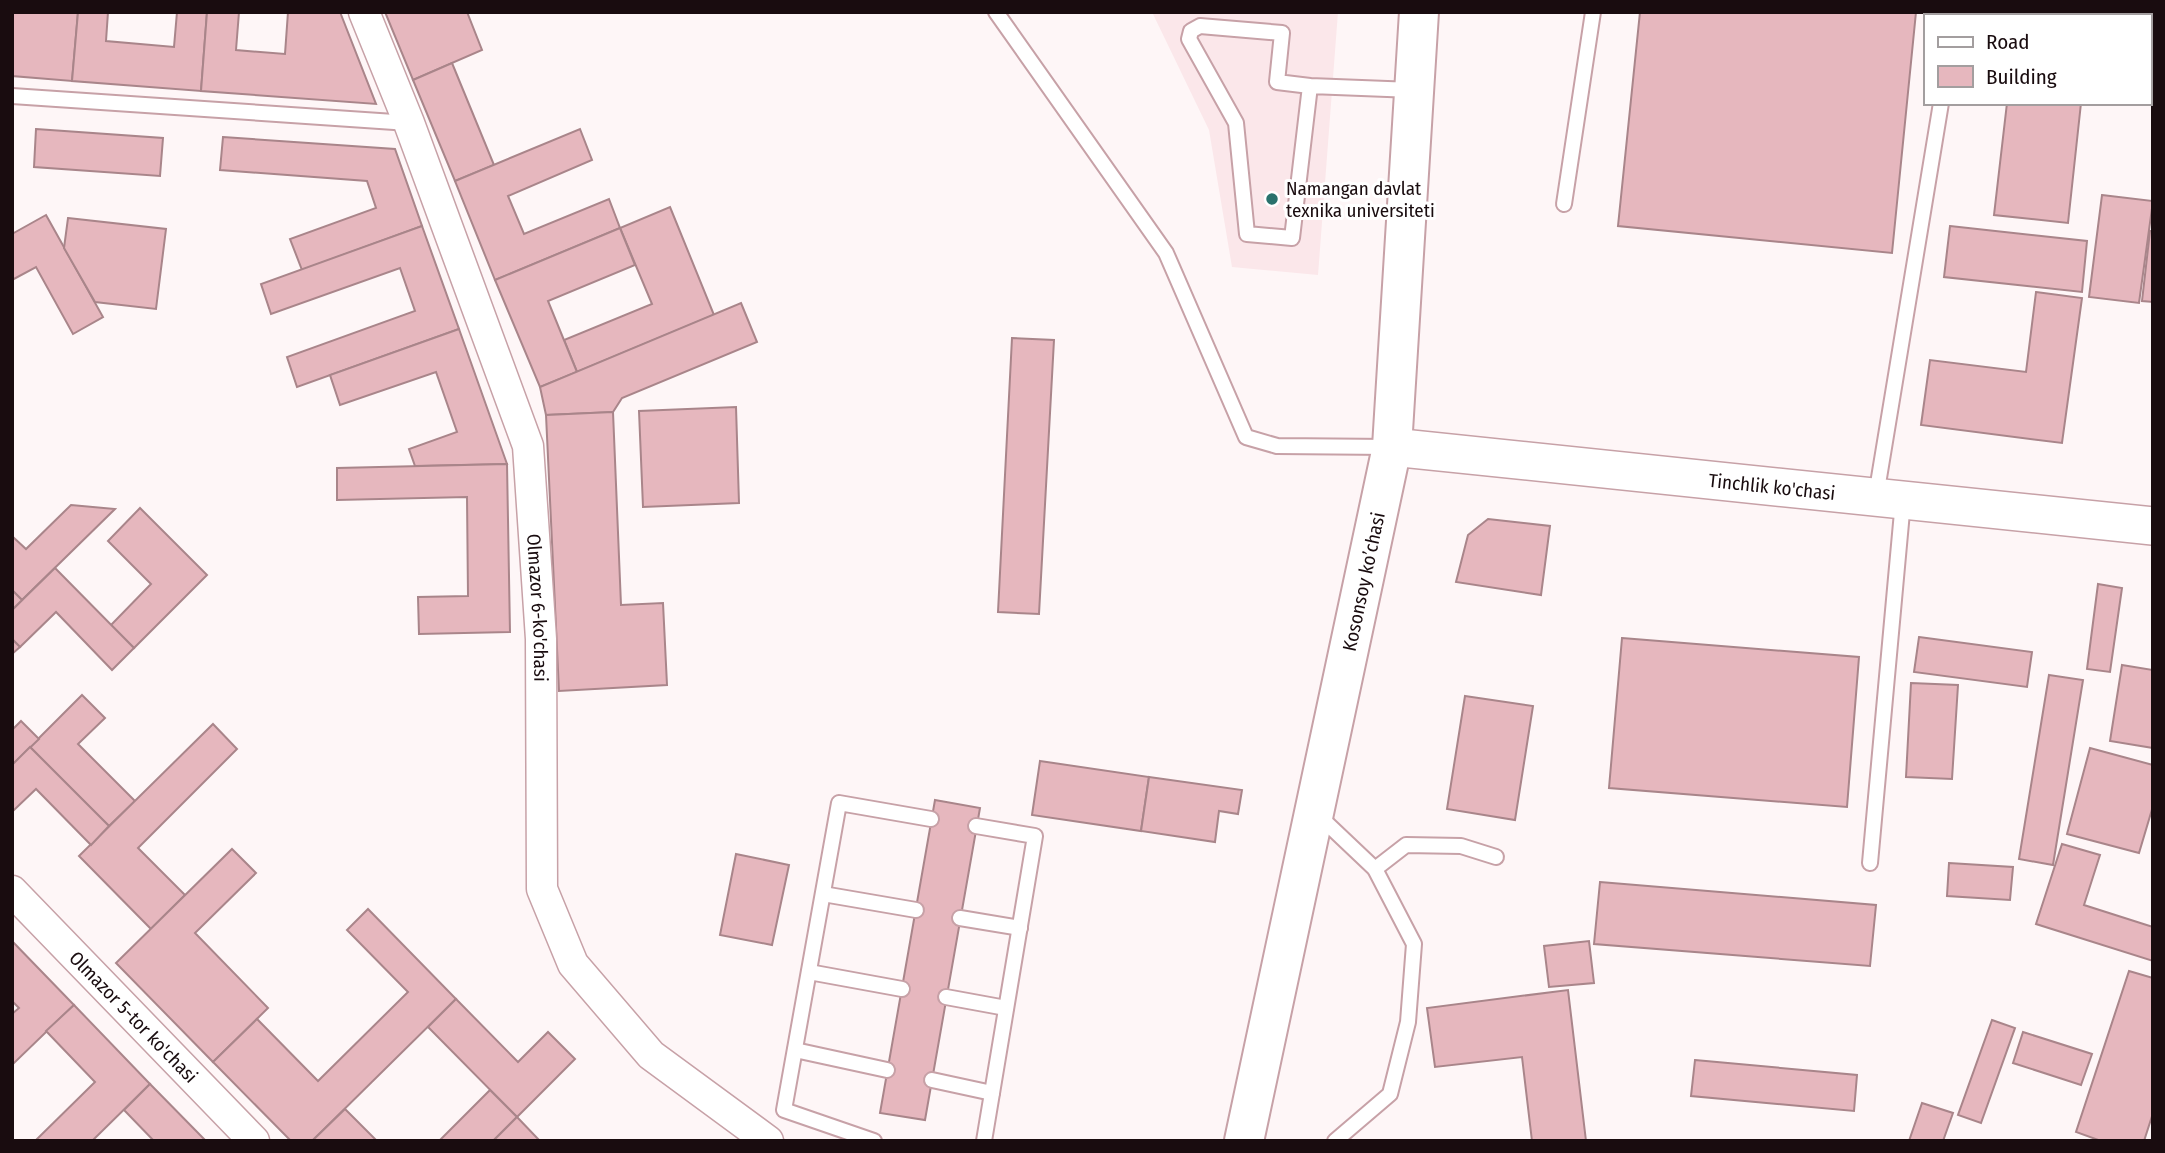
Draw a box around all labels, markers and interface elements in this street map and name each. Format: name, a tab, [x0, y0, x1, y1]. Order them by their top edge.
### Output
legend	[1924, 14, 2151, 105]
text: Road	[1986, 29, 2030, 55]
text: Building	[1986, 64, 2057, 90]
place label: Namangan davlat texnika universiteti	[1286, 177, 1435, 222]
marker: Namangan davlat texnika universiteti	[1264, 191, 1280, 207]
street label: Tinchlik ko'chasi	[1707, 468, 1836, 504]
street label: Kosonsoy ko’chasi	[1337, 510, 1389, 653]
street label: Olmazor 6-ko'chasi	[522, 533, 553, 682]
street label: Olmazor 5-tor ko'chasi	[65, 946, 203, 1087]

